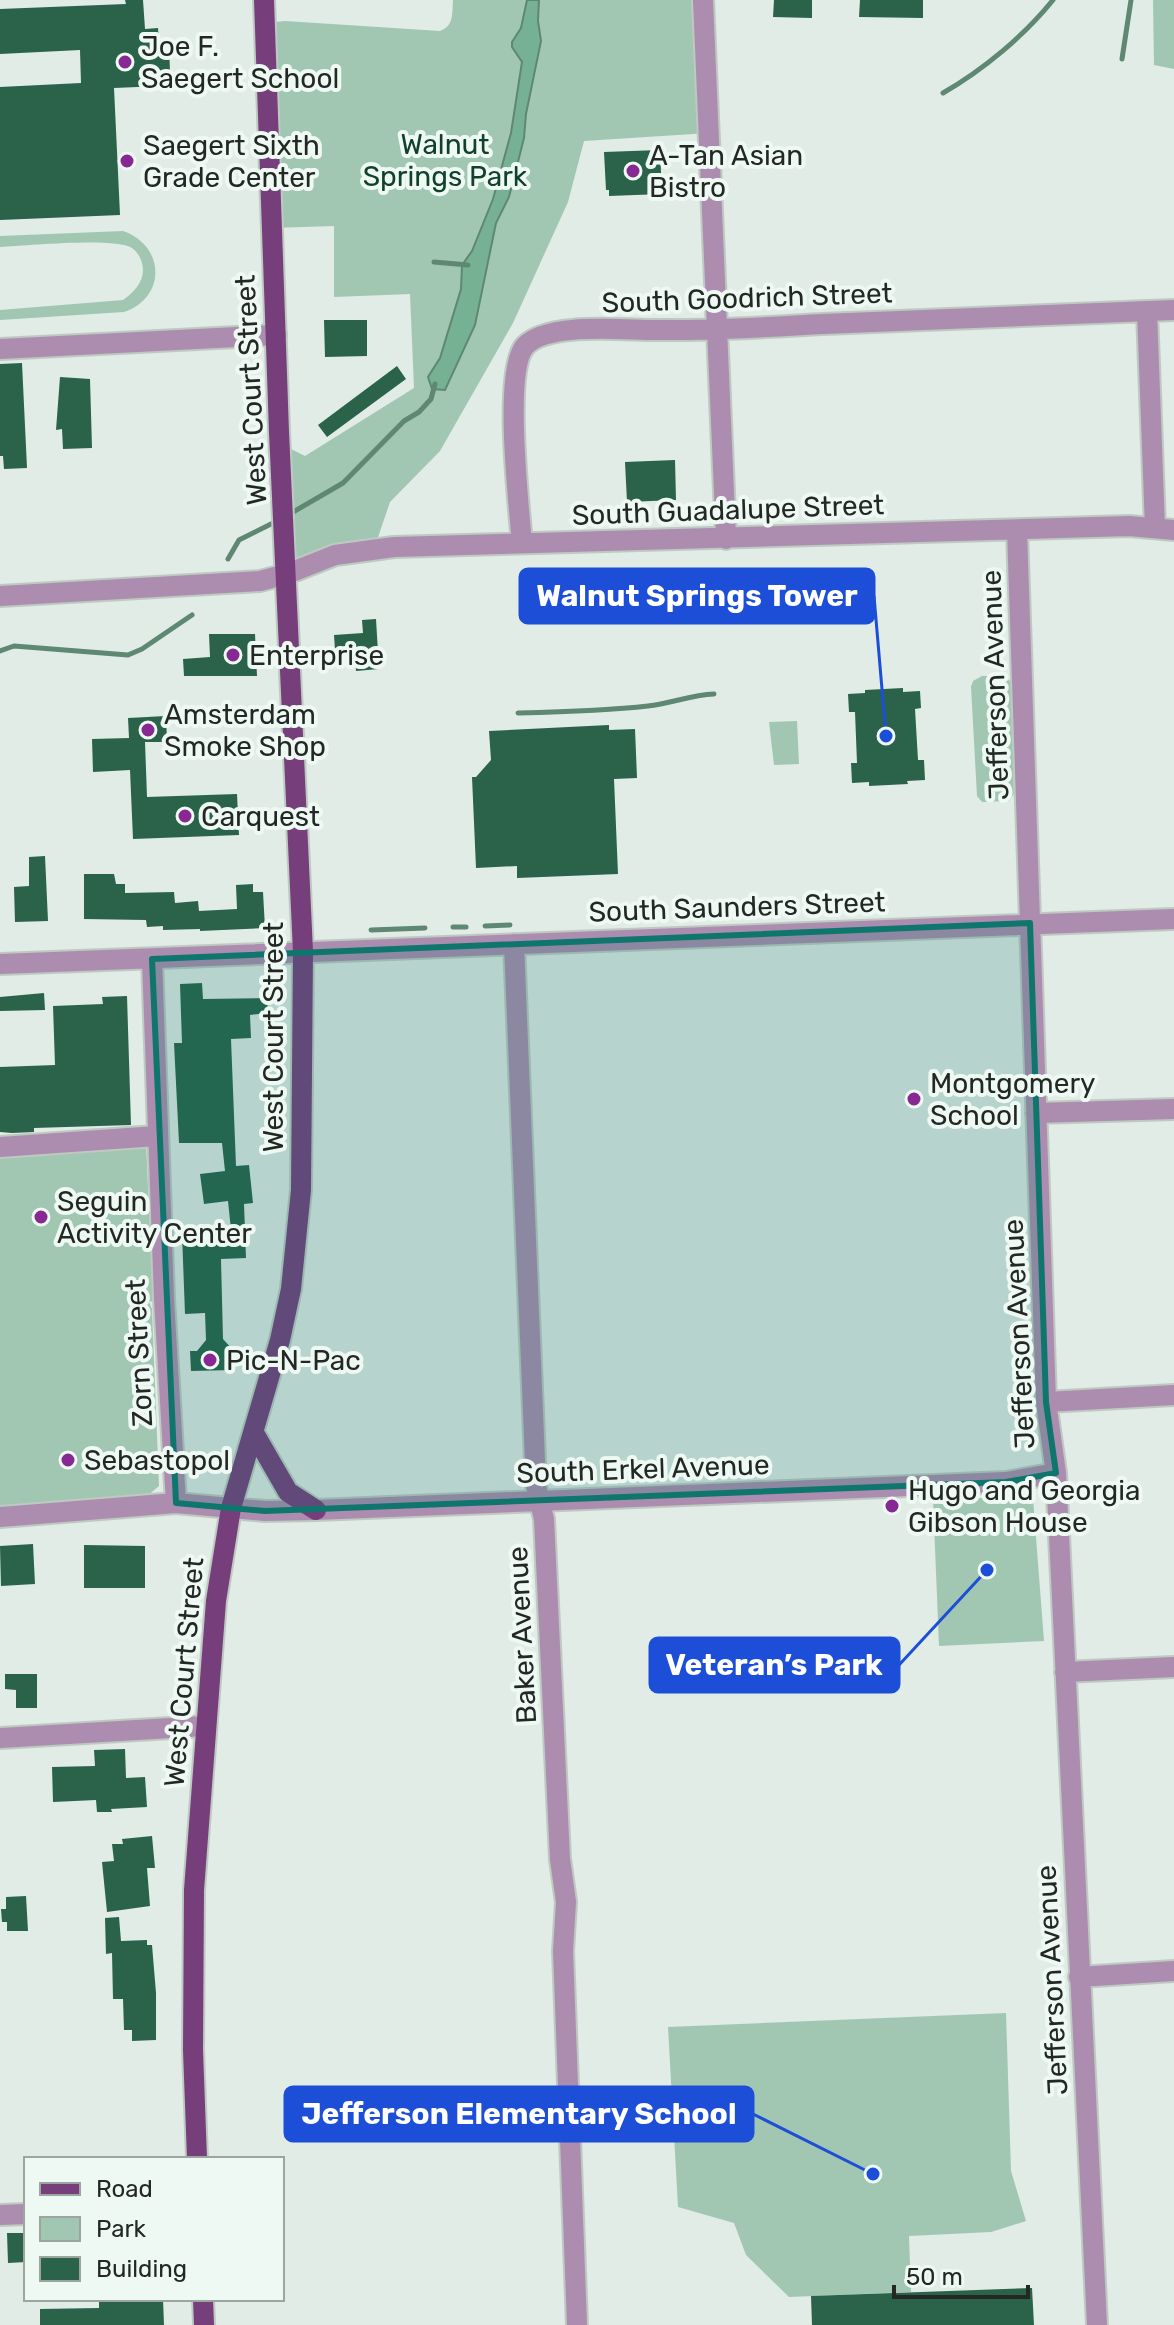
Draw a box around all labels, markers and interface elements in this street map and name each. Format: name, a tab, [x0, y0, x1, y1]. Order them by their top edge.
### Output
place label: Joe F. Saegert School	[141, 30, 339, 95]
marker: Joe F. Saegert School	[116, 53, 134, 71]
park label: Walnut Springs Park	[363, 128, 528, 193]
place label: Saegert Sixth Grade Center	[143, 129, 320, 194]
place label: A-Tan Asian Bistro	[649, 139, 803, 204]
marker: Saegert Sixth Grade Center	[118, 152, 136, 170]
marker: A-Tan Asian Bistro	[624, 162, 642, 180]
street label: West Court Street	[228, 274, 274, 506]
street label: South Goodrich Street	[601, 276, 893, 320]
street label: South Guadalupe Street	[571, 488, 885, 532]
callout: Walnut Springs Tower	[520, 569, 874, 623]
street label: Jefferson Avenue	[974, 569, 1016, 801]
text: Walnut Springs Tower	[536, 578, 858, 614]
place label: Enterprise	[249, 639, 384, 672]
marker: Enterprise	[224, 646, 242, 664]
place label: Amsterdam Smoke Shop	[164, 698, 326, 763]
marker: Amsterdam Smoke Shop	[139, 721, 157, 739]
place label: Carquest	[201, 800, 320, 833]
marker: Carquest	[176, 807, 194, 825]
street label: South Saunders Street	[588, 885, 886, 929]
street label: West Court Street	[257, 922, 290, 1152]
place label: Montgomery School	[930, 1067, 1095, 1132]
marker: Montgomery School	[905, 1090, 923, 1108]
place label: Seguin Activity Center	[57, 1185, 252, 1250]
marker: Seguin Activity Center	[32, 1208, 50, 1226]
street label: Jefferson Avenue	[996, 1218, 1042, 1450]
street label: Zorn Street	[119, 1278, 159, 1428]
place label: Pic-N-Pac	[226, 1344, 361, 1377]
marker: Pic-N-Pac	[201, 1351, 219, 1369]
place label: Sebastopol	[84, 1444, 230, 1477]
street label: South Erkel Avenue	[516, 1448, 770, 1490]
marker: Sebastopol	[59, 1451, 77, 1469]
place label: Hugo and Georgia Gibson House	[908, 1474, 1141, 1539]
marker: Hugo and Georgia Gibson House	[883, 1497, 901, 1515]
street label: Baker Avenue	[501, 1545, 543, 1725]
street label: West Court Street	[158, 1556, 210, 1788]
callout: Veteran’s Park	[650, 1638, 899, 1692]
text: Veteran’s Park	[665, 1647, 883, 1683]
street label: Jefferson Avenue	[1029, 1864, 1075, 2096]
callout: Jefferson Elementary School	[285, 2087, 753, 2141]
text: Jefferson Elementary School	[301, 2096, 737, 2132]
legend	[24, 2157, 284, 2301]
text: Road	[96, 2175, 153, 2203]
text: Park	[96, 2215, 147, 2243]
scale bar	[894, 2249, 1028, 2299]
text: Building	[96, 2255, 187, 2283]
text: 50 m	[906, 2263, 963, 2291]

